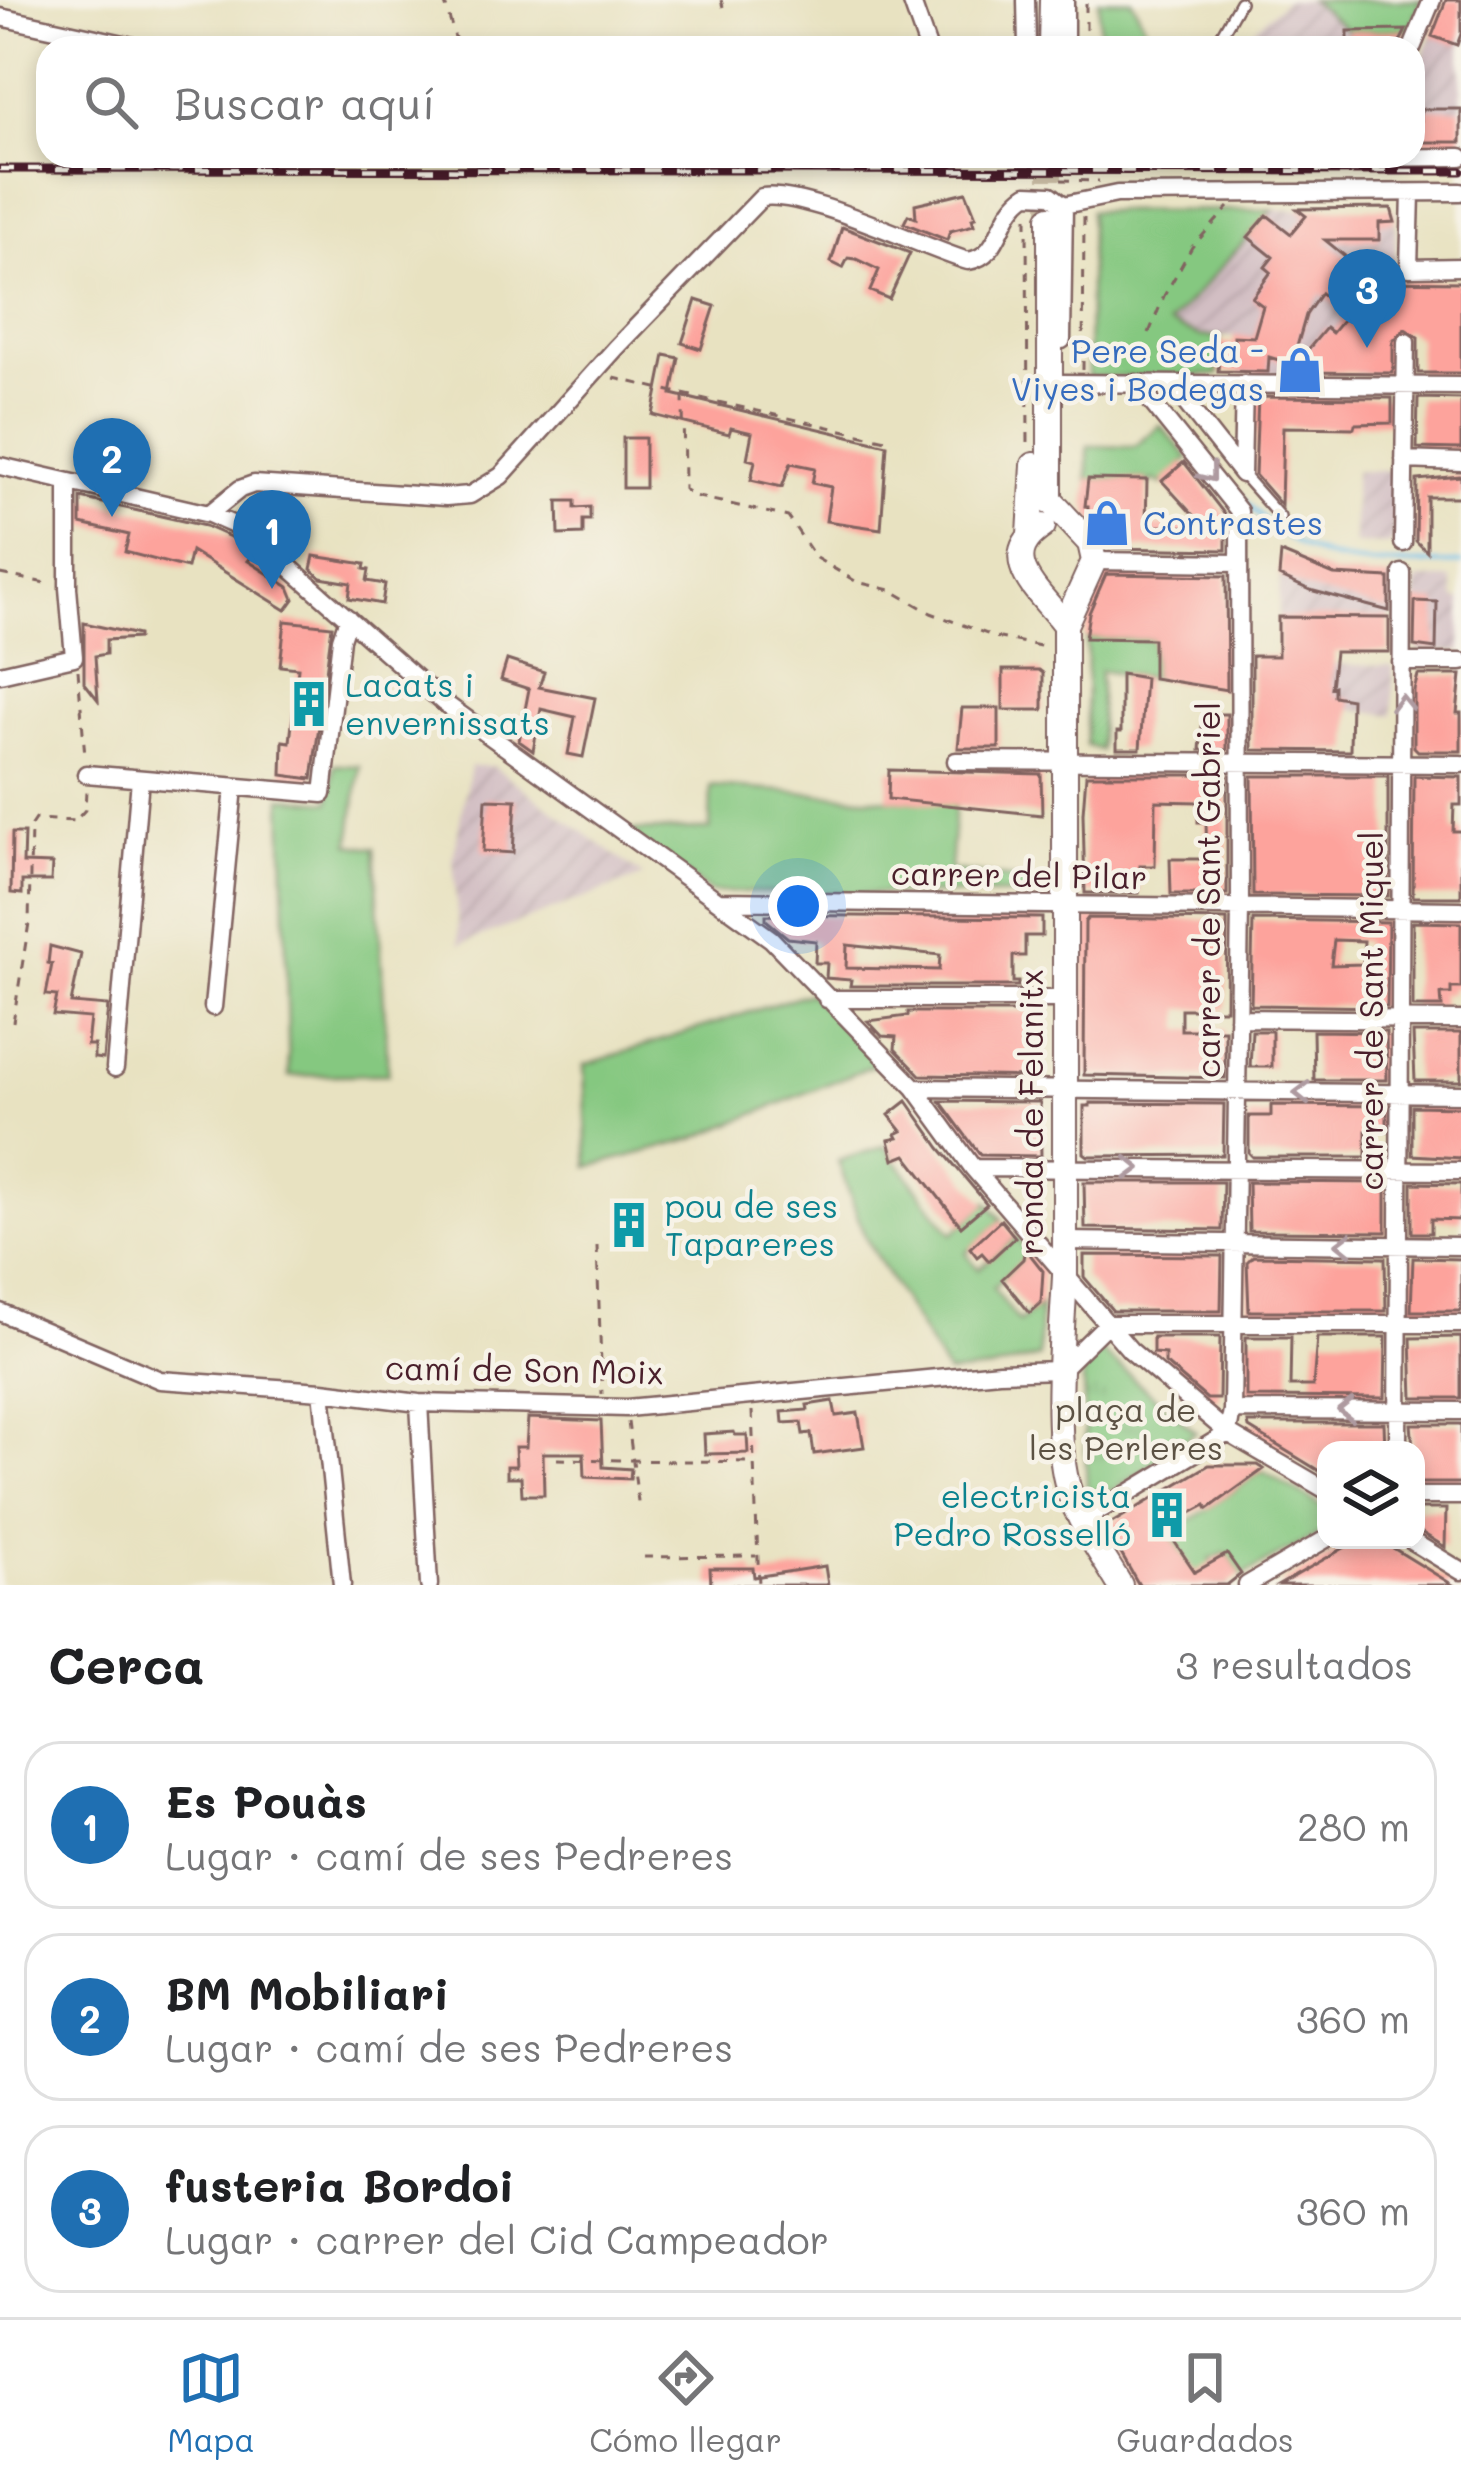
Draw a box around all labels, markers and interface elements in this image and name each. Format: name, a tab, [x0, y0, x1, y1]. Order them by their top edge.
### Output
search box	[36, 36, 1425, 168]
icon: search	[78, 69, 144, 135]
text: Buscar aquí	[174, 73, 436, 131]
pin: 3	[1328, 249, 1406, 348]
place label: Pere Seda - Viyes i Bodegas	[1011, 328, 1264, 410]
shop icon: Pere Seda - Viyes i Bodegas	[1275, 345, 1325, 395]
pin: 2	[73, 418, 151, 517]
one-way arrow	[1195, 461, 1217, 483]
pin: 1	[233, 490, 311, 589]
shop icon: Contrastes	[1082, 498, 1132, 548]
place label: Contrastes	[1143, 500, 1323, 543]
place label: Lacats i envernissats	[345, 662, 550, 743]
building icon: Lacats i envernissats	[284, 679, 334, 729]
one-way arrow	[1389, 693, 1415, 711]
street label: carrer de Sant Gabriel	[1185, 702, 1228, 1078]
street label: carrer de Sant Miquel	[1348, 831, 1391, 1191]
street label: carrer del Pilar	[890, 850, 1148, 897]
your location	[768, 876, 828, 936]
street label: ronda de Felanitx	[1008, 969, 1051, 1255]
one-way arrow	[1292, 1080, 1311, 1106]
one-way arrow	[1123, 1154, 1142, 1180]
place label: pou de ses Tapareres	[665, 1183, 838, 1264]
building icon: pou de ses Tapareres	[604, 1200, 654, 1250]
one-way arrow	[1334, 1232, 1353, 1258]
street label: camí de Son Moix	[384, 1345, 664, 1392]
park label: plaça de les Perleres	[1029, 1387, 1223, 1468]
one-way arrow	[1336, 1397, 1354, 1423]
map controls	[1317, 1441, 1425, 1549]
button: layers	[1317, 1441, 1425, 1549]
place label: electricista Pedro Rosselló	[893, 1473, 1131, 1554]
building icon: electricista Pedro Rosselló	[1142, 1490, 1192, 1540]
text: Cerca	[48, 1630, 205, 1697]
text: 3 resultados	[1176, 1638, 1413, 1689]
text: Es Pouàs	[165, 1771, 367, 1829]
text: 1	[81, 1800, 99, 1851]
text: 280 m	[1297, 1800, 1410, 1851]
text: Lugar · camí de ses Pedreres	[165, 1829, 733, 1880]
text: BM Mobiliari	[165, 1963, 449, 2021]
text: 2	[79, 1992, 101, 2043]
text: 360 m	[1296, 1992, 1410, 2043]
text: Lugar · camí de ses Pedreres	[165, 2021, 733, 2072]
text: fusteria Bordoi	[165, 2155, 514, 2213]
text: 3	[78, 2184, 102, 2235]
text: 360 m	[1296, 2184, 1410, 2235]
text: Lugar · carrer del Cid Campeador	[165, 2213, 829, 2264]
tab: Mapa	[167, 2345, 255, 2460]
tab: Cómo llegar	[589, 2345, 782, 2460]
tab: Guardados	[1116, 2345, 1294, 2460]

